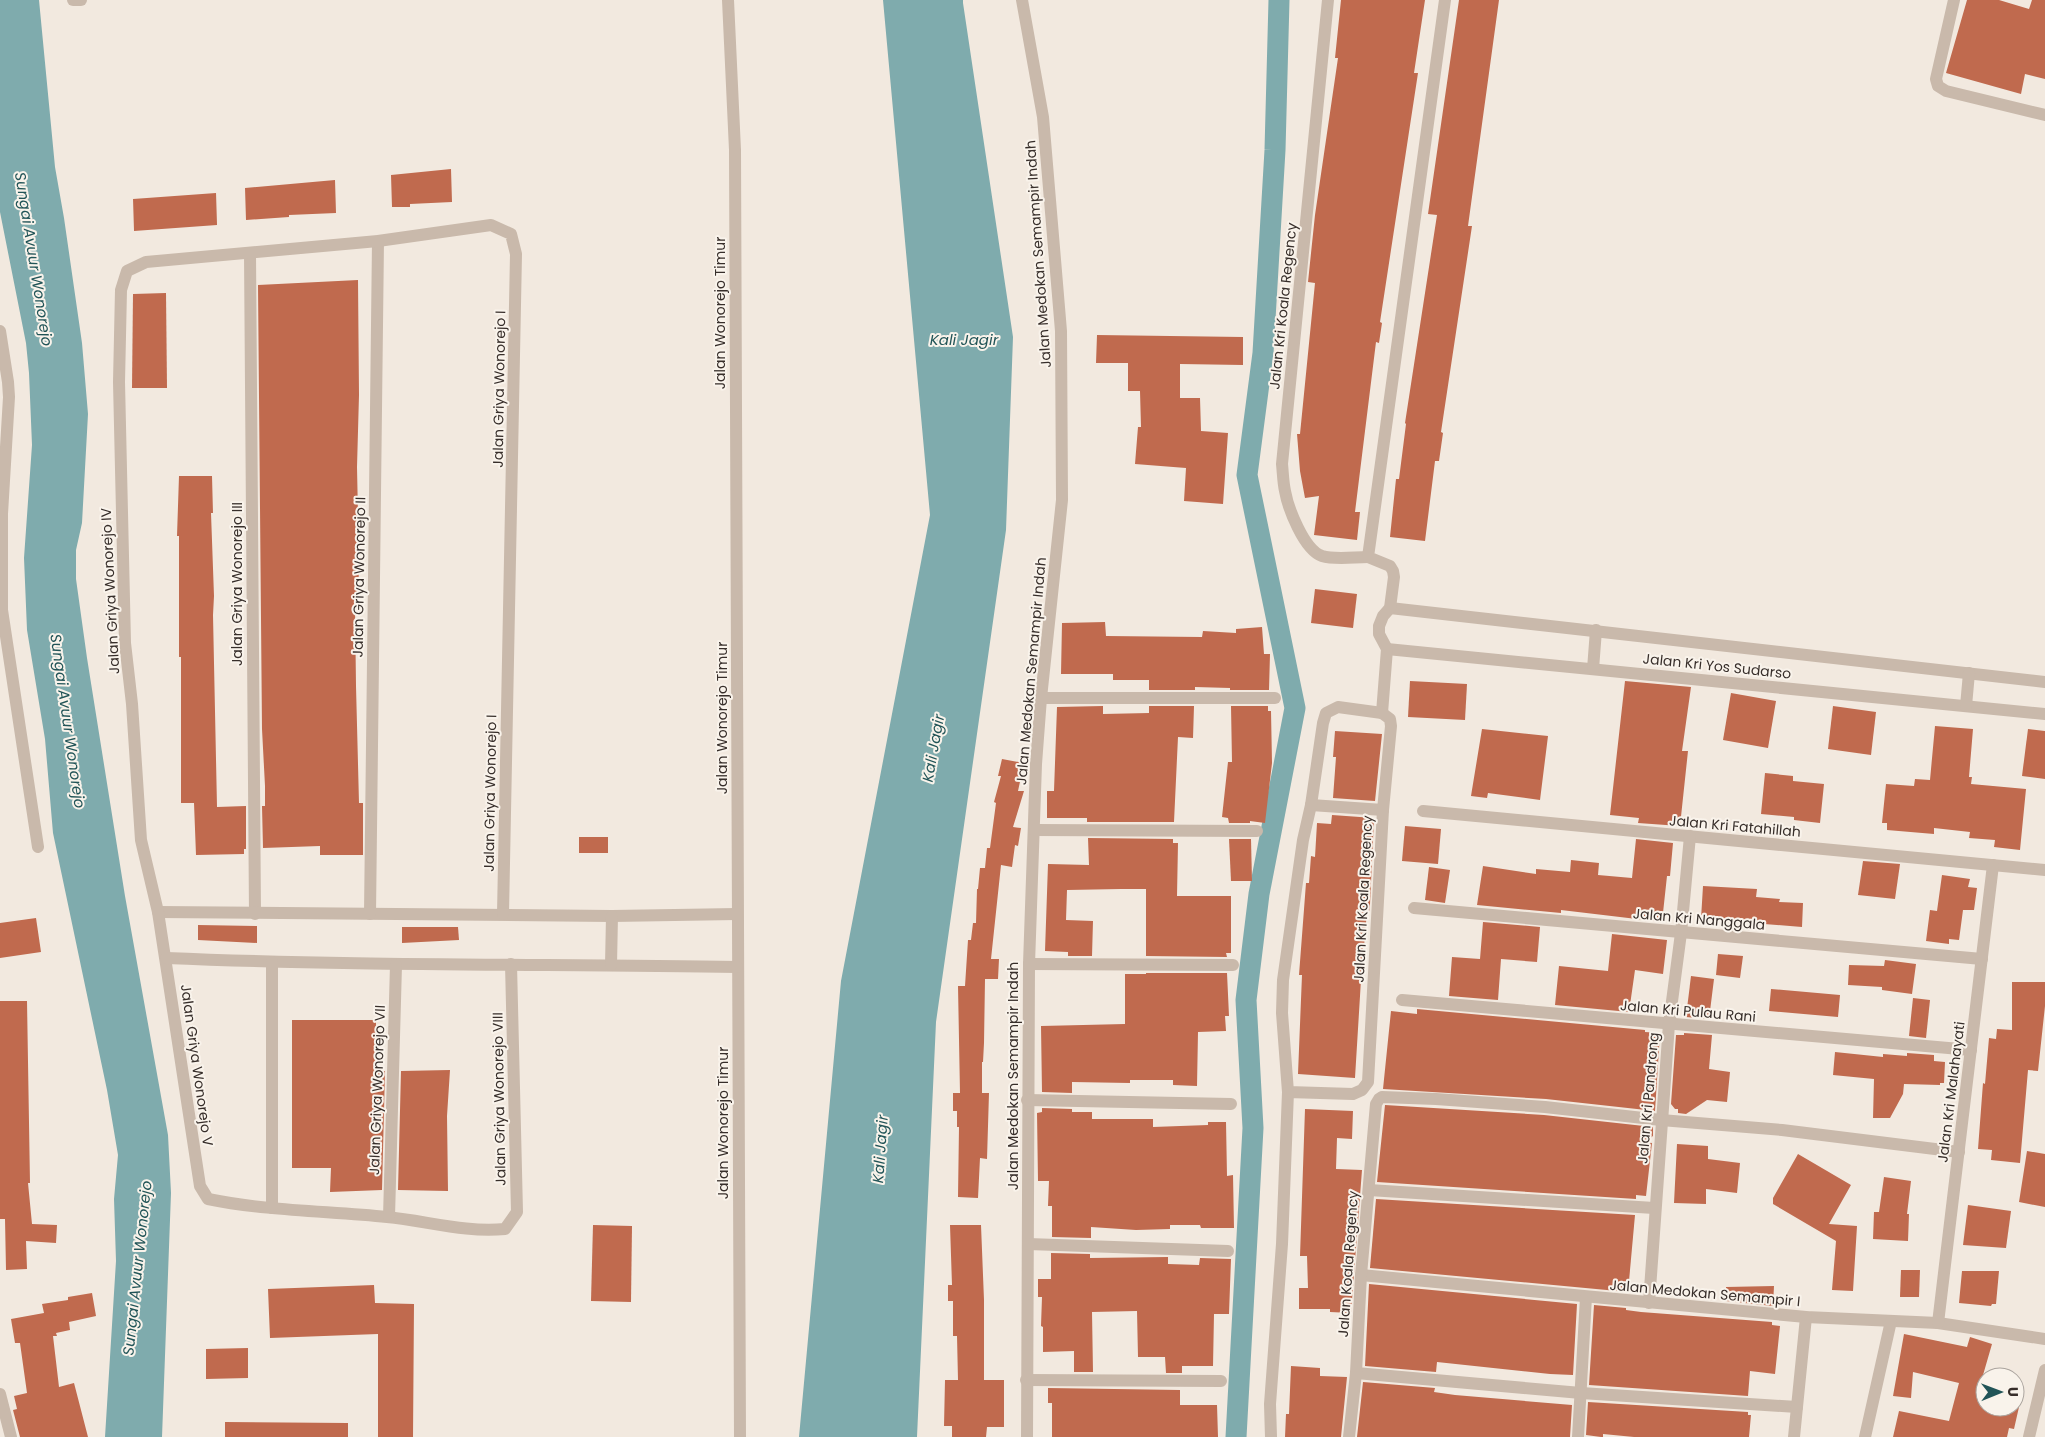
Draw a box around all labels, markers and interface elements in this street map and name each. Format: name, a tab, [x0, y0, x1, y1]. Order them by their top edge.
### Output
street label: Jalan Medokan Semampir Indah	[1020, 139, 1056, 369]
water label: Sungai Avuur Wonorejo	[10, 171, 58, 347]
street label: Jalan Kri Koala Regency	[1264, 222, 1302, 390]
street label: Jalan Wonorejo Timur	[710, 237, 730, 389]
street label: Jalan Griya Wonorejo I	[488, 310, 510, 468]
water label: Kali Jagir	[930, 329, 999, 350]
street label: Jalan Griya Wonorejo II	[348, 497, 370, 657]
street label: Jalan Griya Wonorejo III	[227, 502, 247, 666]
street label: Jalan Griya Wonorejo IV	[96, 507, 124, 675]
street label: Jalan Medokan Semampir Indah	[1011, 556, 1051, 786]
water label: Sungai Avuur Wonorejo	[45, 632, 91, 810]
street label: Jalan Wonorejo Timur	[712, 642, 732, 794]
street label: Jalan Kri Yos Sudarso	[1642, 648, 1792, 684]
water label: Kali Jagir	[917, 712, 949, 784]
street label: Jalan Griya Wonorejo I	[479, 714, 501, 872]
street label: Jalan Kri Fatahillah	[1668, 810, 1802, 842]
street label: Jalan Kri Koala Regency	[1349, 815, 1377, 983]
street label: Jalan Kri Nanggala	[1632, 903, 1766, 935]
street label: Jalan Medokan Semampir Indah	[1003, 962, 1023, 1190]
street label: Jalan Griya Wonorejo V	[176, 983, 218, 1148]
street label: Jalan Kri Pulau Rani	[1619, 995, 1757, 1027]
street label: Jalan Griya Wonorejo VII	[364, 1005, 390, 1175]
street label: Jalan Griya Wonorejo VIII	[487, 1012, 511, 1186]
street label: Jalan Kri Malahayati	[1932, 1020, 1970, 1164]
street label: Jalan Kri Pandrong	[1632, 1031, 1664, 1165]
street label: Jalan Wonorejo Timur	[713, 1047, 733, 1199]
water label: Kali Jagir	[867, 1114, 893, 1184]
water label: Sungai Avuur Wonorejo	[117, 1179, 157, 1357]
street label: Jalan Koala Regency	[1333, 1190, 1363, 1338]
street label: Jalan Medokan Semampir I	[1609, 1275, 1801, 1311]
north arrow	[1975, 1367, 2025, 1417]
text: U	[2003, 1387, 2023, 1397]

